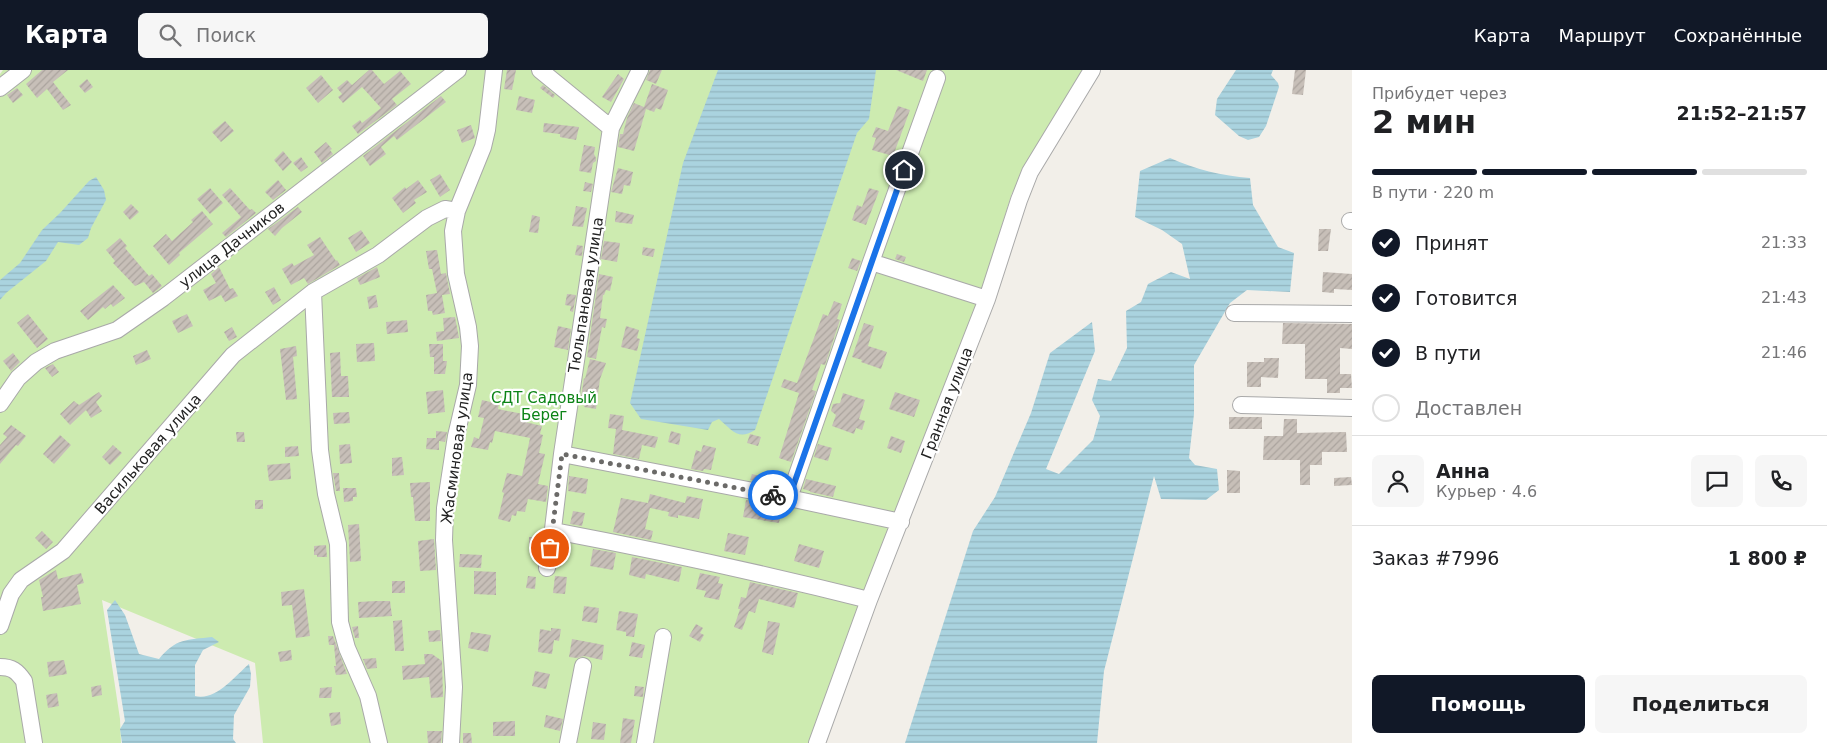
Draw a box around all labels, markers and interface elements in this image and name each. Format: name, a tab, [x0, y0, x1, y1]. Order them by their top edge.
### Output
search box	[138, 13, 488, 58]
text: Карта	[25, 21, 108, 49]
icon: search	[156, 21, 184, 49]
text: Поиск	[196, 24, 256, 46]
text: Карта	[1474, 25, 1531, 46]
text: Маршрут	[1559, 25, 1646, 46]
text: Сохранённые	[1674, 25, 1802, 46]
text: Прибудет через	[1372, 84, 1507, 103]
text: 21:52–21:57	[1677, 102, 1807, 124]
text: 2 мин	[1372, 103, 1476, 141]
pin	[883, 149, 925, 191]
icon: home	[890, 156, 918, 184]
text: В пути · 220 m	[1372, 183, 1494, 202]
street label: улица Дачников	[176, 198, 288, 292]
street label: Тюльпановая улица	[565, 216, 607, 375]
icon: check	[1372, 229, 1400, 257]
text: Принят	[1415, 232, 1489, 254]
text: 21:33	[1761, 233, 1807, 252]
icon: check	[1372, 284, 1400, 312]
text: Готовится	[1415, 287, 1517, 309]
text: 21:43	[1761, 288, 1807, 307]
icon: check	[1372, 339, 1400, 367]
text: В пути	[1415, 342, 1481, 364]
text: 21:46	[1761, 343, 1807, 362]
street label: Гранная улица	[917, 345, 977, 461]
street label: Жасминовая улица	[437, 371, 477, 525]
park label: СДТ Садовый Берег	[491, 389, 597, 424]
street label: Васильковая улица	[91, 390, 205, 518]
text: Доставлен	[1415, 397, 1522, 419]
button: person	[1372, 455, 1424, 507]
button: chat	[1691, 455, 1743, 507]
button: phone	[1755, 455, 1807, 507]
text: Анна	[1436, 460, 1490, 482]
courier	[748, 470, 798, 520]
icon: bike	[759, 481, 787, 509]
text: Курьер · 4.6	[1436, 482, 1537, 501]
pin	[529, 527, 571, 569]
icon: bag	[536, 534, 564, 562]
text: Заказ #7996	[1372, 547, 1499, 569]
text: 1 800 ₽	[1728, 547, 1807, 569]
button: Помощь	[1372, 675, 1585, 733]
button: Поделиться	[1595, 675, 1807, 733]

